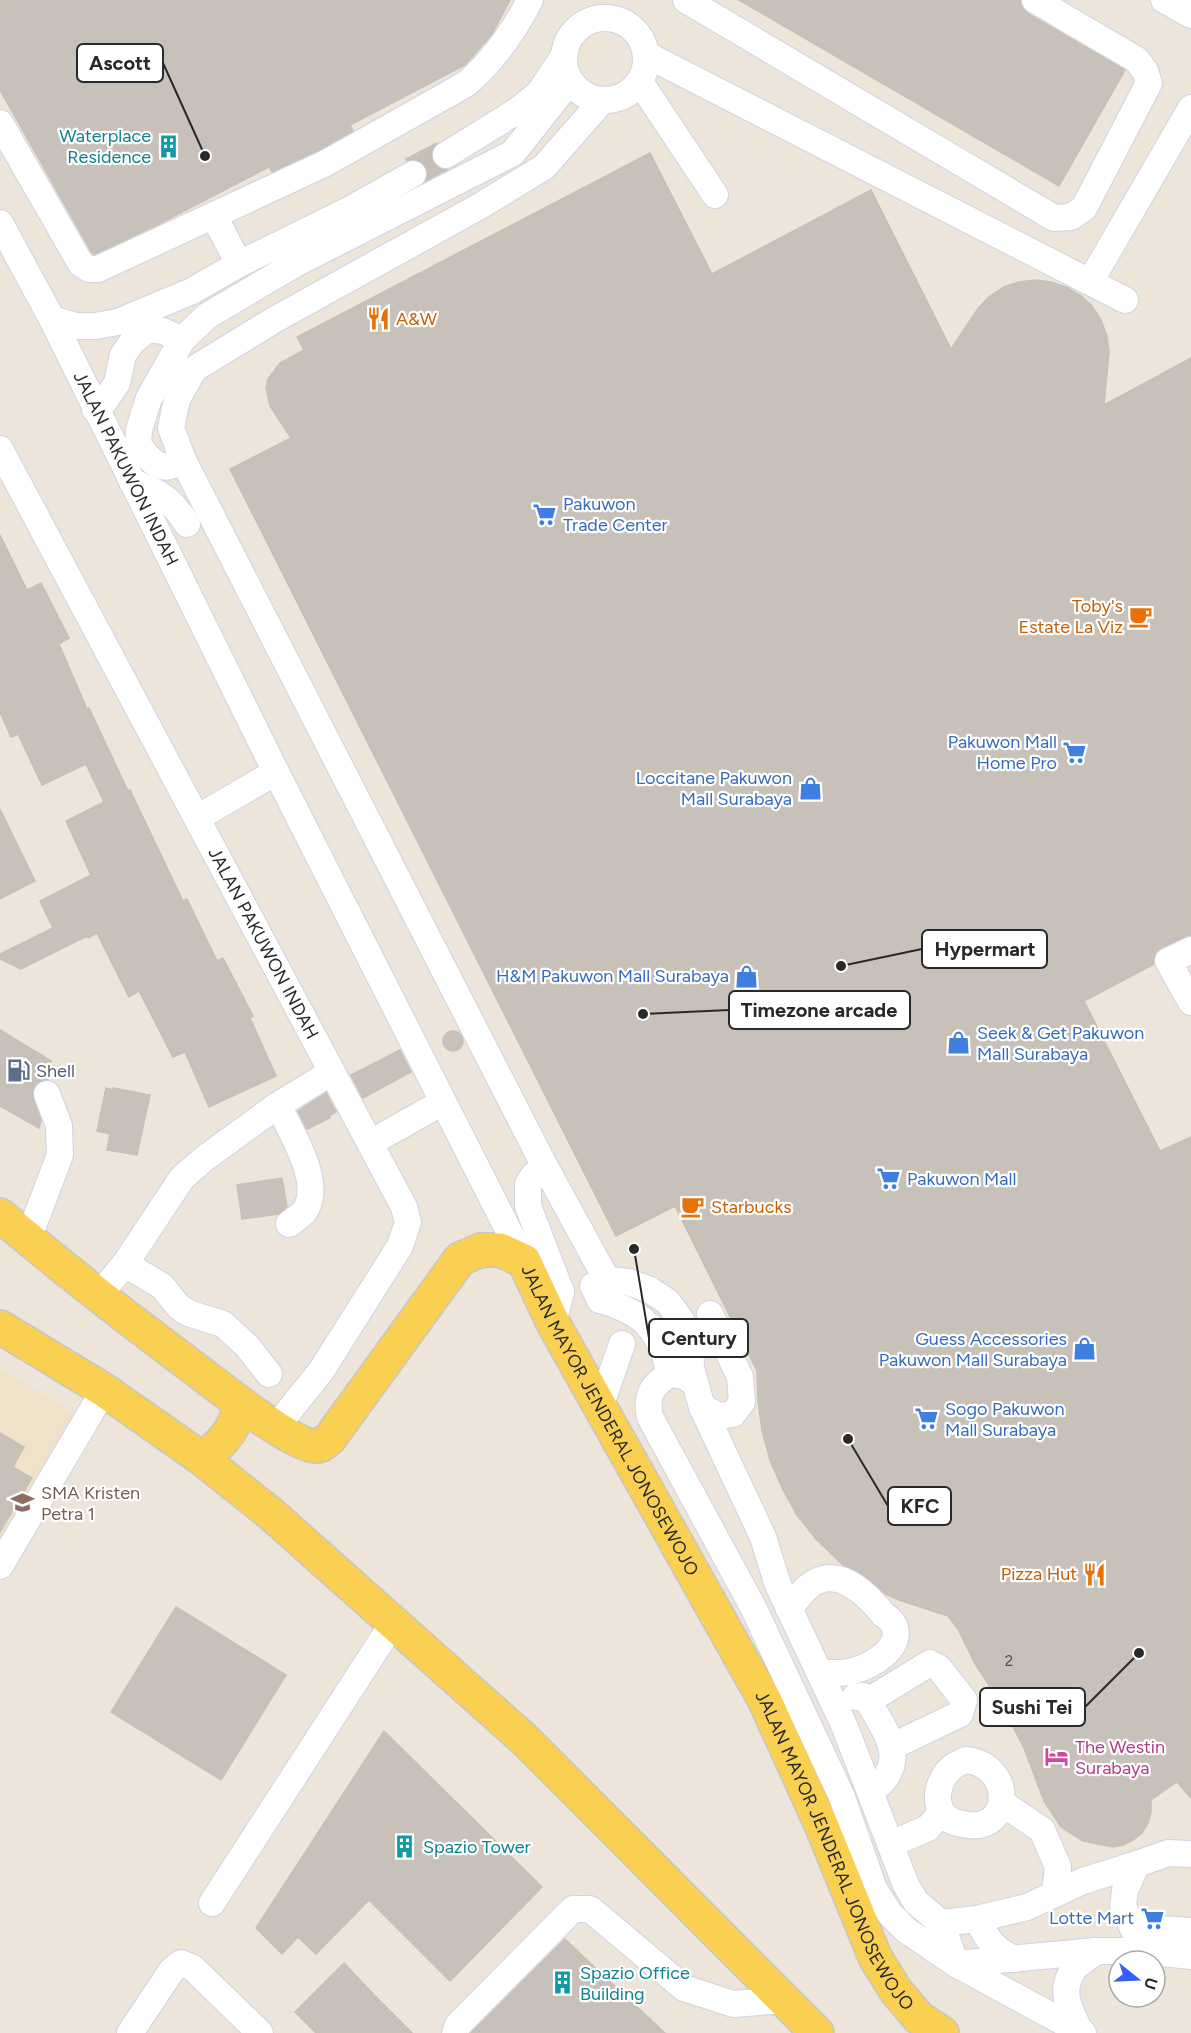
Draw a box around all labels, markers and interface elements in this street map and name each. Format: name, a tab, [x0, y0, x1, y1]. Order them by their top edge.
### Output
callout: Ascott	[77, 44, 163, 82]
text: Ascott	[89, 51, 151, 75]
place label: Waterplace Residence	[59, 125, 151, 168]
building icon: Waterplace Residence	[156, 133, 182, 159]
restaurant icon: A&W	[365, 306, 391, 332]
place label: A&W	[396, 308, 438, 330]
street label: JALAN PAKUWON INDAH	[69, 368, 183, 569]
place label: Pakuwon Trade Center	[563, 493, 668, 536]
supermarket icon: Pakuwon Trade Center	[532, 501, 558, 527]
place label: Toby's Estate La Viz	[1019, 595, 1123, 638]
cafe icon: Toby's Estate La Viz	[1128, 603, 1154, 629]
place label: Pakuwon Mall Home Pro	[948, 731, 1057, 774]
supermarket icon: Pakuwon Mall Home Pro	[1062, 739, 1088, 765]
place label: Loccitane Pakuwon Mall Surabaya	[636, 767, 792, 810]
shop icon: Loccitane Pakuwon Mall Surabaya	[797, 775, 823, 801]
street label: JALAN PAKUWON INDAH	[203, 844, 323, 1043]
callout: Hypermart	[922, 930, 1047, 968]
text: Hypermart	[935, 937, 1035, 961]
shop icon: H&M Pakuwon Mall Surabaya	[734, 963, 760, 989]
place label: H&M Pakuwon Mall Surabaya	[496, 965, 729, 987]
callout: Timezone arcade	[729, 991, 910, 1029]
text: Timezone arcade	[741, 998, 897, 1022]
place label: Seek & Get Pakuwon Mall Surabaya	[977, 1022, 1144, 1065]
shop icon: Seek & Get Pakuwon Mall Surabaya	[946, 1030, 972, 1056]
fuel station icon: Shell	[5, 1058, 31, 1084]
place label: Shell	[36, 1060, 75, 1082]
supermarket icon: Pakuwon Mall	[876, 1166, 902, 1192]
place label: Pakuwon Mall	[907, 1168, 1016, 1190]
cafe icon: Starbucks	[680, 1194, 706, 1220]
place label: Starbucks	[711, 1196, 792, 1218]
street label: JALAN MAYOR JENDERAL JONOSEWOJO	[516, 1261, 703, 1580]
callout: Century	[649, 1319, 748, 1357]
text: Century	[661, 1326, 737, 1350]
place label: Guess Accessories Pakuwon Mall Surabaya	[879, 1328, 1067, 1371]
shop icon: Guess Accessories Pakuwon Mall Surabaya	[1072, 1336, 1098, 1362]
place label: Sogo Pakuwon Mall Surabaya	[945, 1398, 1065, 1441]
supermarket icon: Sogo Pakuwon Mall Surabaya	[914, 1406, 940, 1432]
place label: SMA Kristen Petra 1	[41, 1482, 140, 1525]
callout: KFC	[888, 1487, 951, 1525]
school or university icon: SMA Kristen Petra 1	[10, 1490, 36, 1516]
text: KFC	[901, 1494, 939, 1518]
restaurant icon: Pizza Hut	[1082, 1561, 1108, 1587]
place label: Pizza Hut	[1001, 1563, 1077, 1585]
house number: 2	[1005, 1652, 1013, 1670]
street label: JALAN MAYOR JENDERAL JONOSEWOJO	[750, 1687, 919, 2015]
callout: Sushi Tei	[980, 1688, 1085, 1726]
text: Sushi Tei	[992, 1695, 1072, 1719]
place label: The Westin Surabaya	[1075, 1736, 1165, 1779]
hotel icon: The Westin Surabaya	[1044, 1744, 1070, 1770]
building icon: Spazio Tower	[392, 1834, 418, 1860]
place label: Spazio Tower	[423, 1836, 531, 1858]
supermarket icon: Lotte Mart	[1139, 1905, 1165, 1931]
place label: Lotte Mart	[1049, 1907, 1134, 1929]
north arrow	[1107, 1949, 1167, 2009]
place label: Spazio Office Building	[580, 1962, 690, 2005]
building icon: Spazio Office Building	[549, 1970, 575, 1996]
text: U	[1140, 1975, 1162, 1992]

